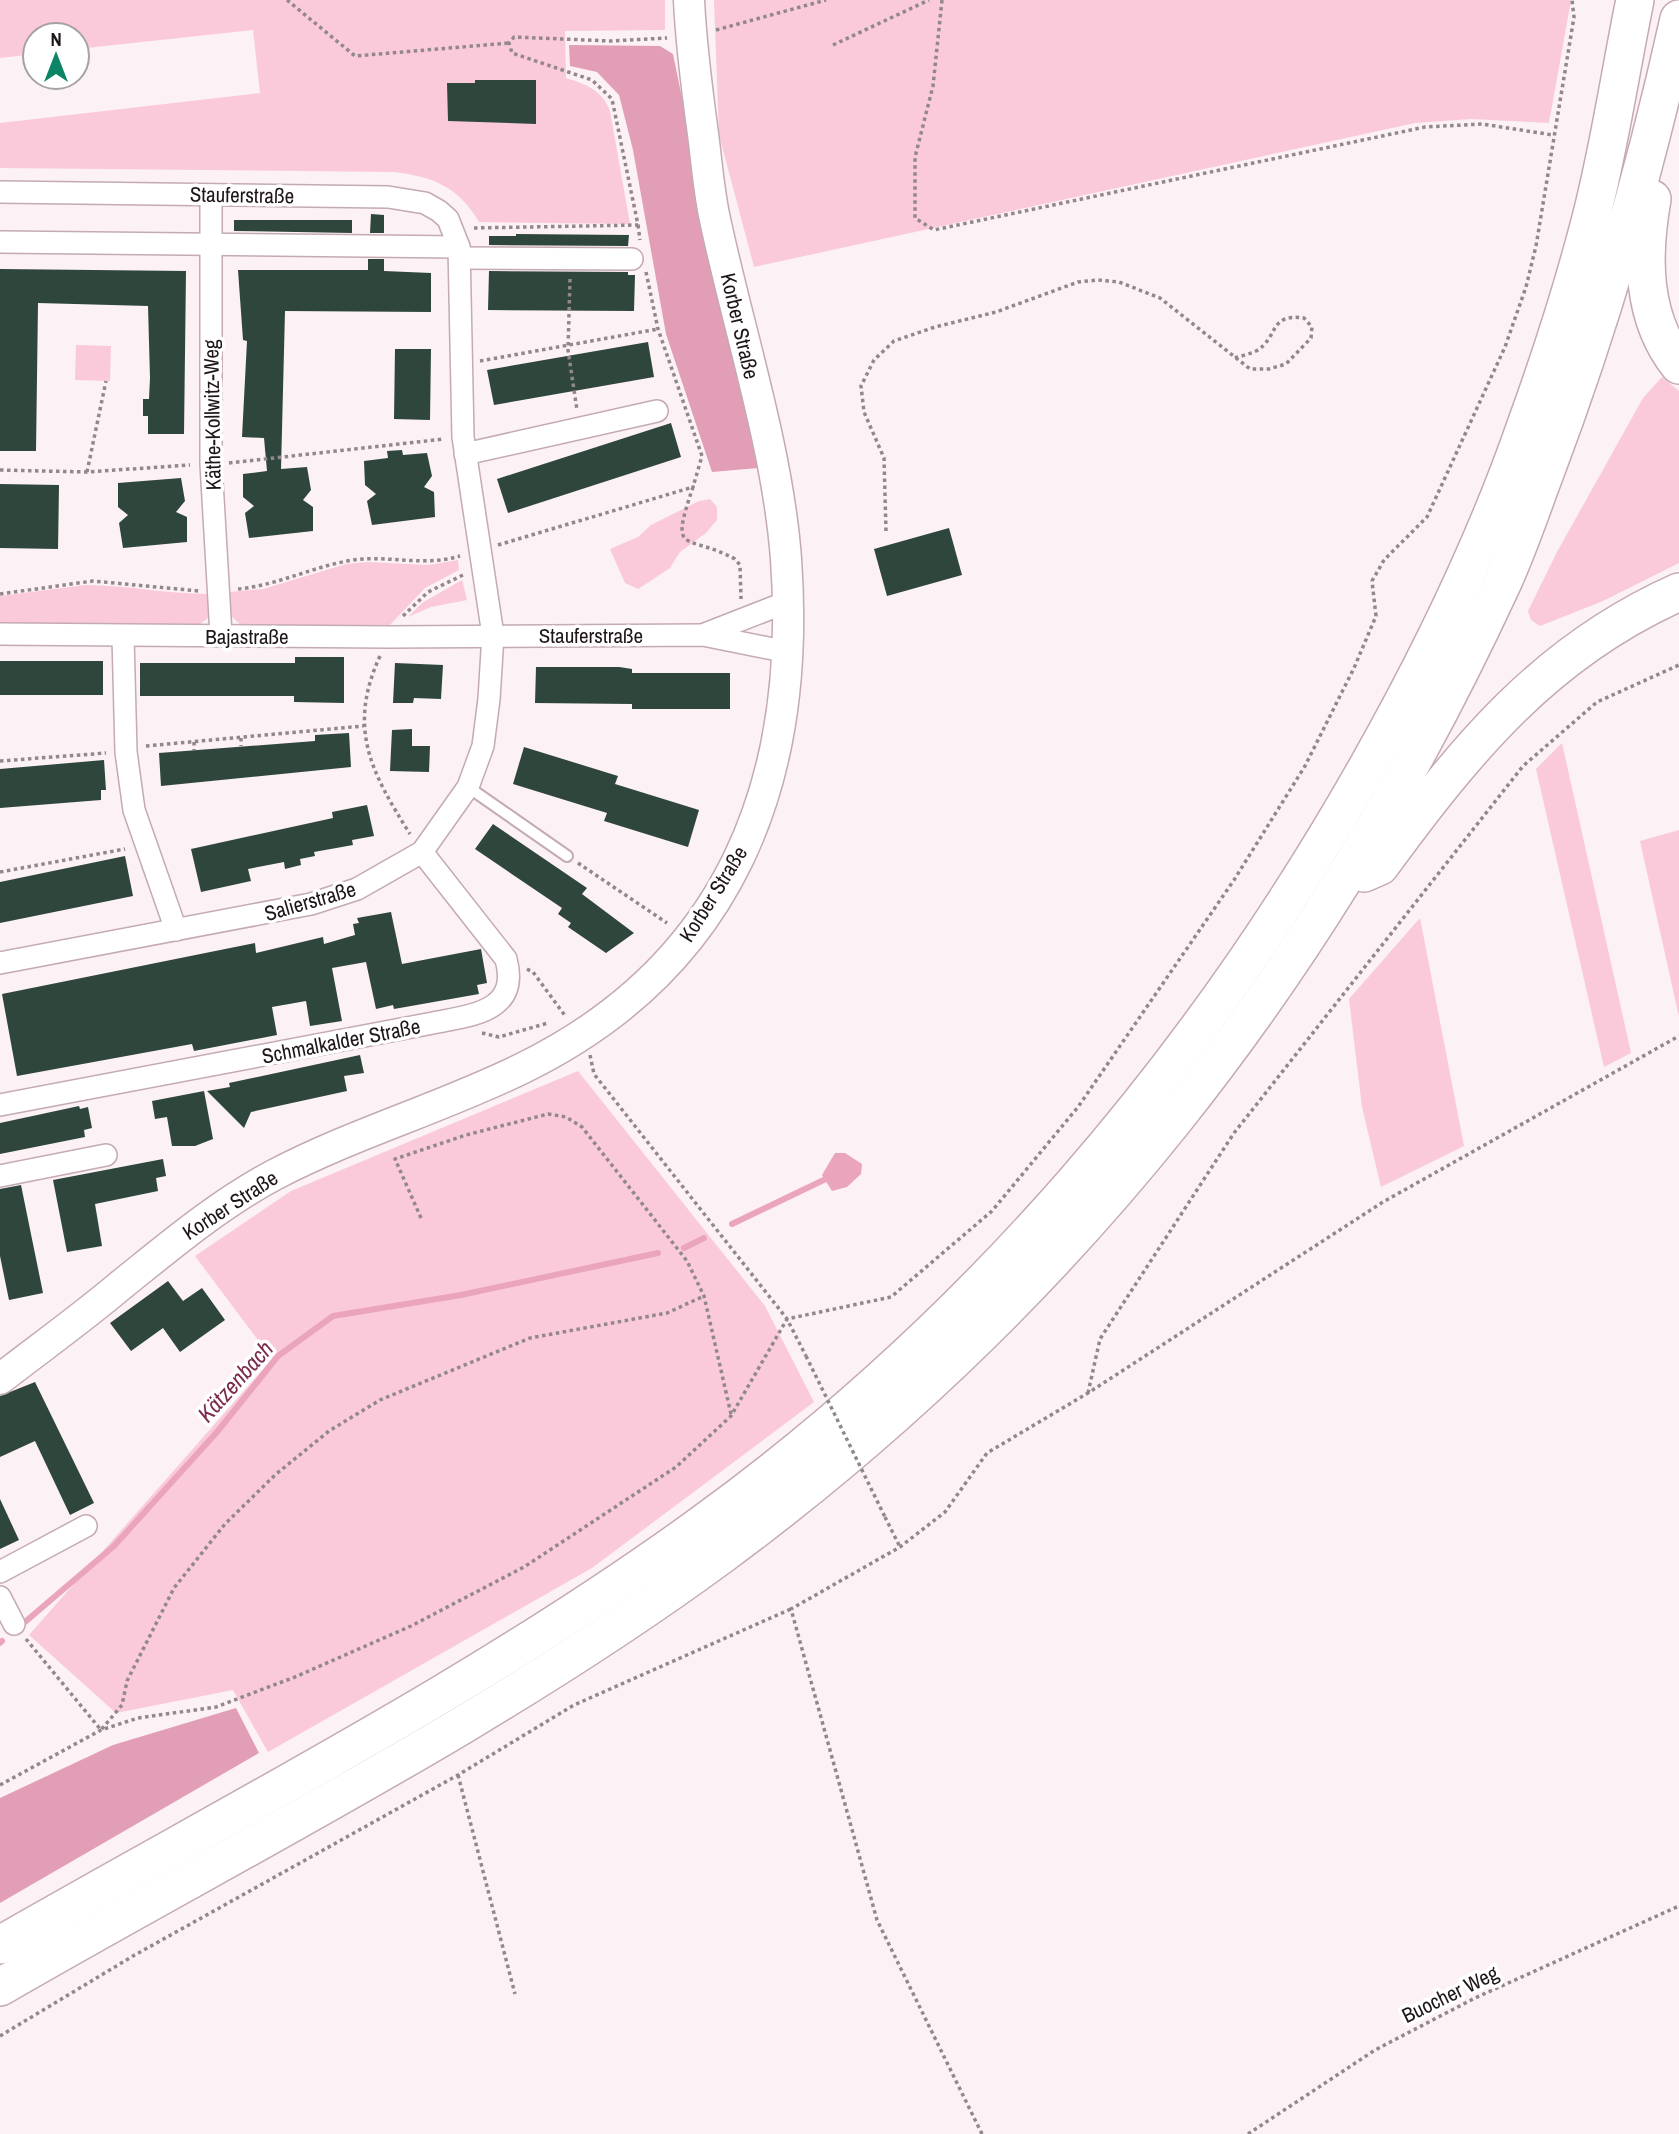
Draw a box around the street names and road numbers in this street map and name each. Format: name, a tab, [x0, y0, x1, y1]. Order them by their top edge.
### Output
street label: Stauferstraße	[190, 180, 294, 210]
street label: Korber Straße	[714, 270, 766, 382]
street label: Käthe-Kollwitz-Weg	[196, 339, 228, 491]
street label: Stauferstraße	[539, 621, 643, 650]
street label: Bajastraße	[205, 622, 289, 651]
street label: Korber Straße	[672, 840, 754, 948]
street label: Salierstraße	[261, 874, 359, 928]
street label: Schmalkalder Straße	[259, 1011, 423, 1071]
street label: Korber Straße	[177, 1163, 283, 1247]
street label: Buocher Weg	[1397, 1958, 1503, 2030]

